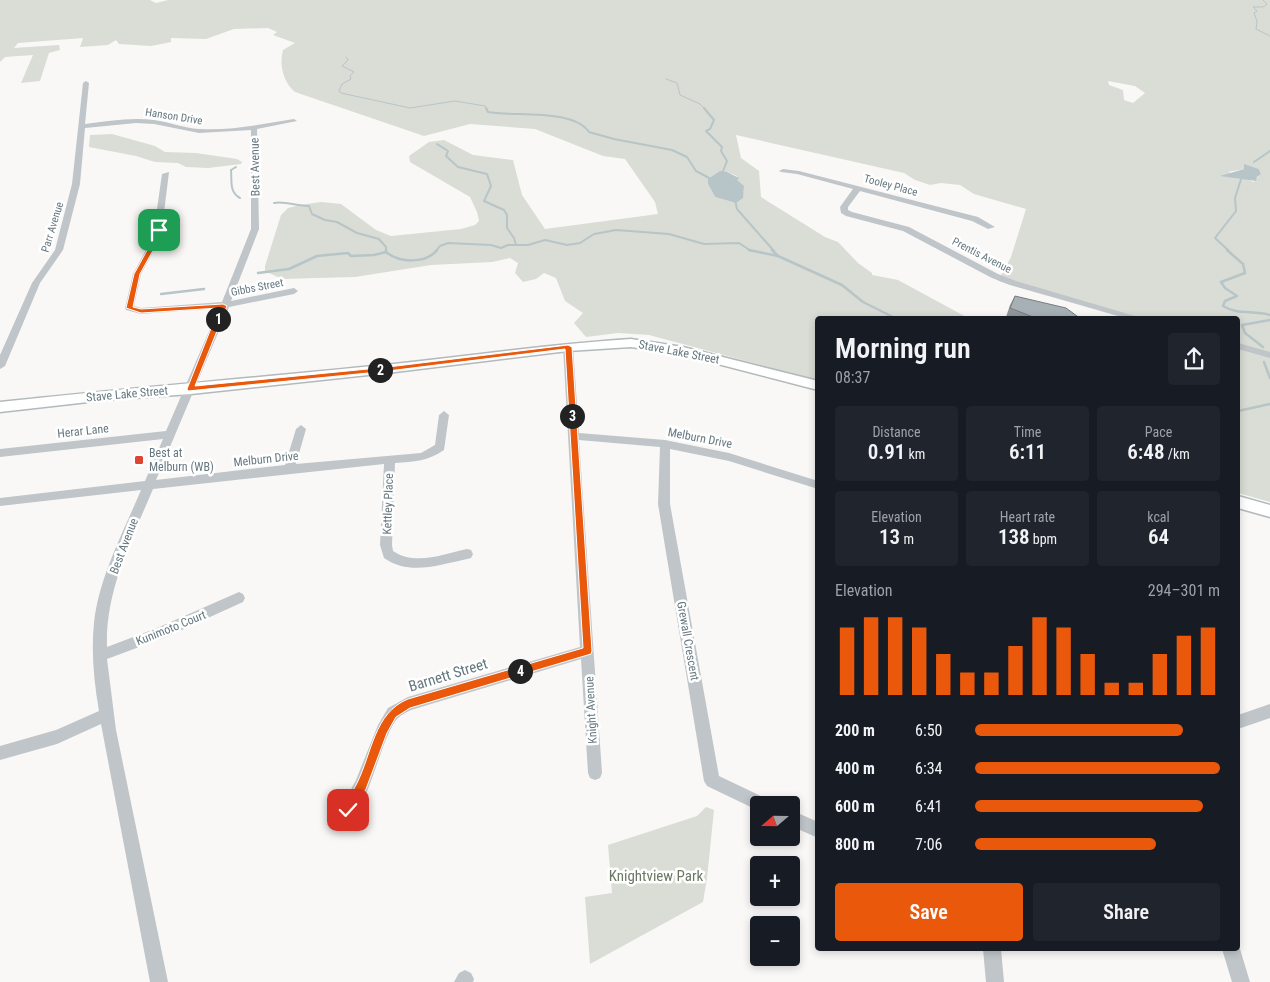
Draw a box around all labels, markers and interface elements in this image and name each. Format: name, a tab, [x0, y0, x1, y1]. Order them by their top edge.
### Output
street label: Hanson Drive	[144, 106, 203, 127]
street label: Best Avenue	[247, 137, 263, 196]
street label: Tooley Place	[863, 172, 919, 199]
street label: Parr Avenue	[39, 200, 66, 254]
pin	[138, 209, 180, 251]
icon: arrive	[145, 216, 173, 244]
street label: Prentis Avenue	[950, 235, 1014, 276]
street label: Gibbs Street	[230, 276, 284, 299]
pin: 1	[206, 306, 230, 332]
text: 1	[215, 311, 222, 327]
text: Morning run	[835, 332, 971, 365]
button: share	[1168, 333, 1220, 385]
street label: Stave Lake Street	[637, 337, 721, 367]
pin: 2	[368, 358, 392, 382]
text: 2	[377, 362, 384, 378]
text: 08:37	[835, 368, 870, 387]
street label: Stave Lake Street	[85, 383, 169, 405]
pin: 3	[560, 404, 584, 428]
text: 3	[569, 408, 576, 424]
street label: Herar Lane	[57, 421, 110, 441]
text: Distance	[872, 424, 921, 440]
text: Time	[1014, 424, 1041, 440]
text: Pace	[1145, 424, 1172, 440]
street label: Melburn Drive	[667, 425, 734, 451]
text: 0.91	[868, 440, 905, 464]
text: 6:11	[1009, 440, 1046, 464]
text: 6:48	[1127, 440, 1164, 464]
place label: Best at Melburn (WB)	[149, 446, 214, 474]
text: km	[905, 446, 925, 462]
text: /km	[1164, 446, 1190, 462]
street label: Melburn Drive	[233, 449, 300, 469]
marker: Best at Melburn (WB)	[133, 454, 145, 466]
street label: Kettley Place	[380, 473, 396, 535]
text: Elevation	[871, 509, 922, 525]
text: Heart rate	[1000, 509, 1055, 525]
text: kcal	[1147, 509, 1170, 525]
street label: Best Avenue	[107, 516, 141, 576]
text: 13	[879, 525, 900, 549]
text: 138	[998, 525, 1030, 549]
text: 64	[1148, 525, 1169, 549]
text: m	[900, 531, 914, 547]
text: bpm	[1030, 531, 1057, 547]
text: Elevation	[835, 581, 893, 600]
text: 294–301 m	[1148, 581, 1220, 600]
street label: Grewall Crescent	[674, 600, 702, 682]
street label: Kunimoto Court	[134, 607, 208, 648]
street label: Barnett Street	[406, 654, 490, 696]
pin: 4	[508, 658, 532, 684]
text: 4	[517, 663, 524, 679]
street label: Knight Avenue	[582, 676, 600, 744]
text: 200 m	[835, 721, 875, 740]
text: 6:50	[915, 721, 942, 740]
text: 400 m	[835, 759, 875, 778]
text: 6:34	[915, 759, 942, 778]
pin	[327, 789, 369, 831]
icon: check	[334, 796, 362, 824]
north arrow	[750, 796, 800, 846]
map controls	[750, 796, 800, 966]
text: 600 m	[835, 797, 875, 816]
text: 6:41	[915, 797, 942, 816]
text: 800 m	[835, 835, 875, 854]
text: 7:06	[915, 835, 942, 854]
button: +	[750, 856, 800, 906]
park label: Knightview Park	[609, 867, 704, 885]
button: Save	[835, 883, 1023, 941]
button: Share	[1033, 883, 1220, 941]
button: −	[750, 916, 800, 966]

